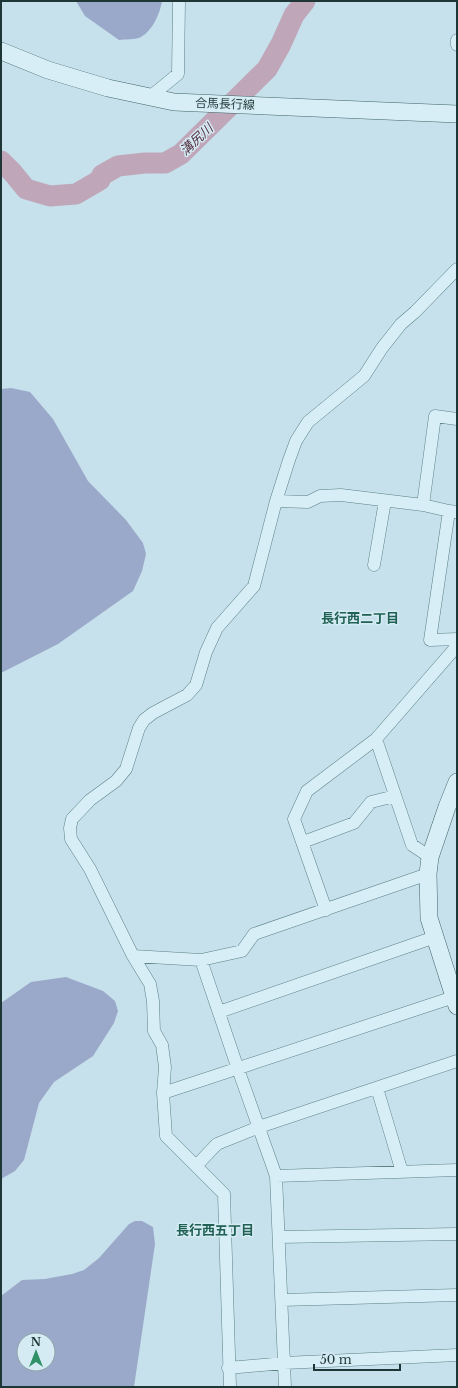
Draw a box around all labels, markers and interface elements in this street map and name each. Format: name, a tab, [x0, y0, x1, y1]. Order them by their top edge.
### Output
street label: 合馬長行線	[195, 95, 255, 112]
water label: 溝尻川	[176, 118, 218, 159]
district label: 長行西二丁目	[321, 610, 399, 627]
district label: 長行西五丁目	[176, 1222, 254, 1239]
north arrow	[16, 1332, 56, 1372]
text: N	[31, 1335, 42, 1349]
scale bar	[314, 1346, 400, 1372]
text: 50 m	[320, 1352, 352, 1367]

